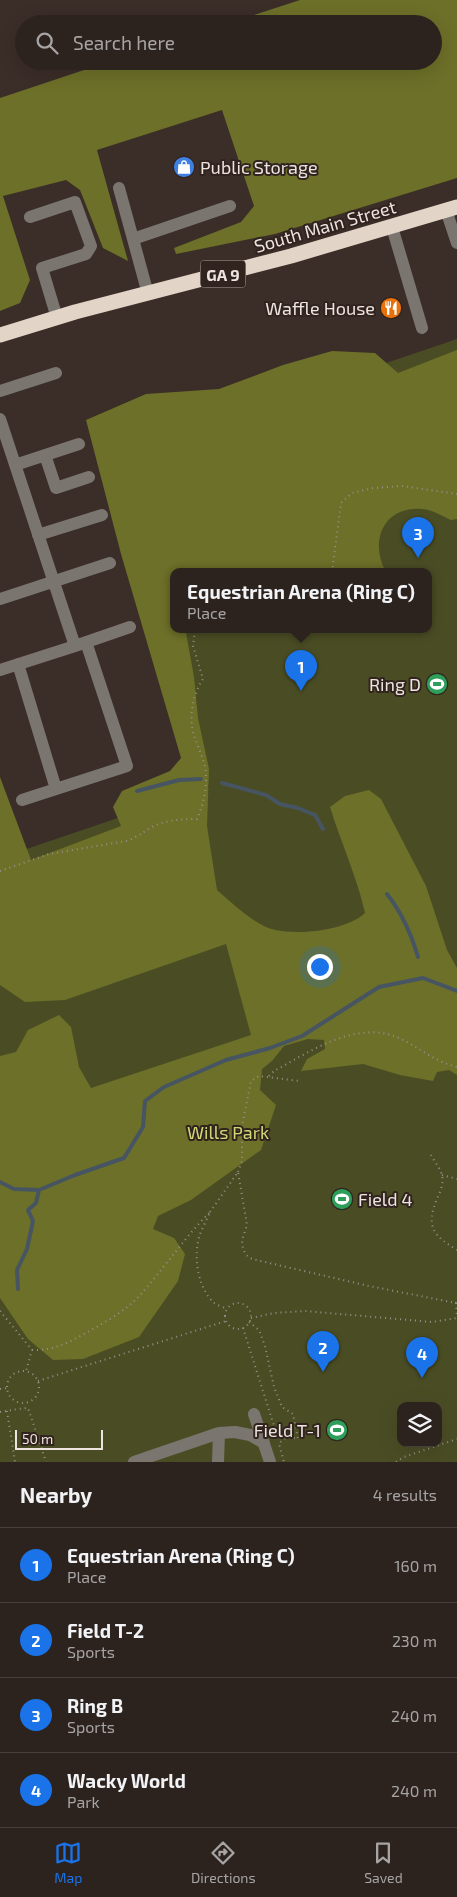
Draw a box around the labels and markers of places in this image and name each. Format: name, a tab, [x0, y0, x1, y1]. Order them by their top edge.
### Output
shop icon: Public Storage	[172, 155, 196, 179]
place label: Public Storage	[200, 156, 318, 178]
restaurant icon: Waffle House	[379, 296, 403, 320]
place label: Waffle House	[265, 297, 375, 319]
pin: 3	[402, 517, 434, 558]
pin: 1	[285, 650, 317, 691]
sports icon: Ring D	[425, 672, 449, 696]
place label: Ring D	[369, 673, 421, 695]
sports icon: Field 4	[330, 1187, 354, 1211]
place label: Field 4	[358, 1188, 413, 1210]
pin: 2	[307, 1331, 339, 1372]
pin: 4	[406, 1337, 438, 1378]
sports icon: Field T-1	[325, 1418, 349, 1442]
place label: Field T-1	[254, 1419, 321, 1441]

